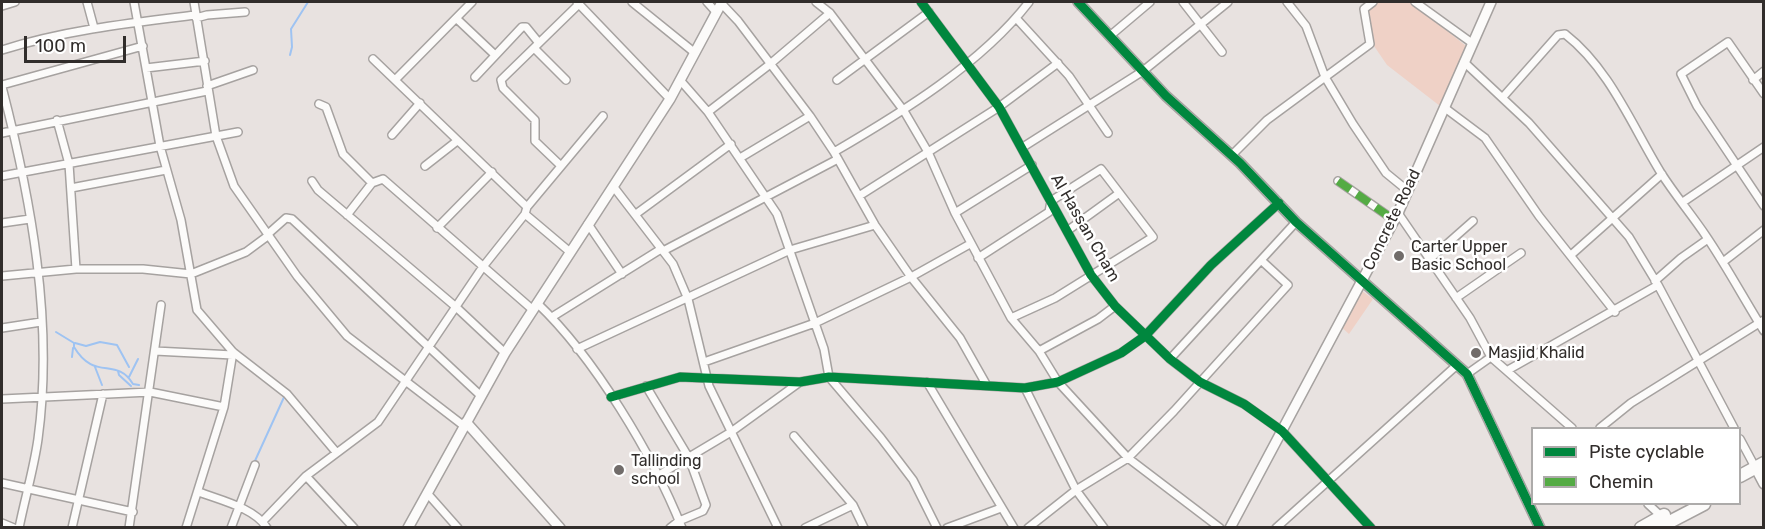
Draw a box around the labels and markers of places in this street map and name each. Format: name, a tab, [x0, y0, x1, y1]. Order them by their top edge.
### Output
place label: Carter Upper Basic School	[1411, 237, 1507, 275]
marker: Carter Upper Basic School	[1392, 249, 1406, 263]
place label: Masjid Khalid	[1488, 343, 1585, 363]
marker: Masjid Khalid	[1469, 346, 1483, 360]
place label: Tallinding school	[631, 451, 702, 489]
marker: Tallinding school	[612, 463, 626, 477]

